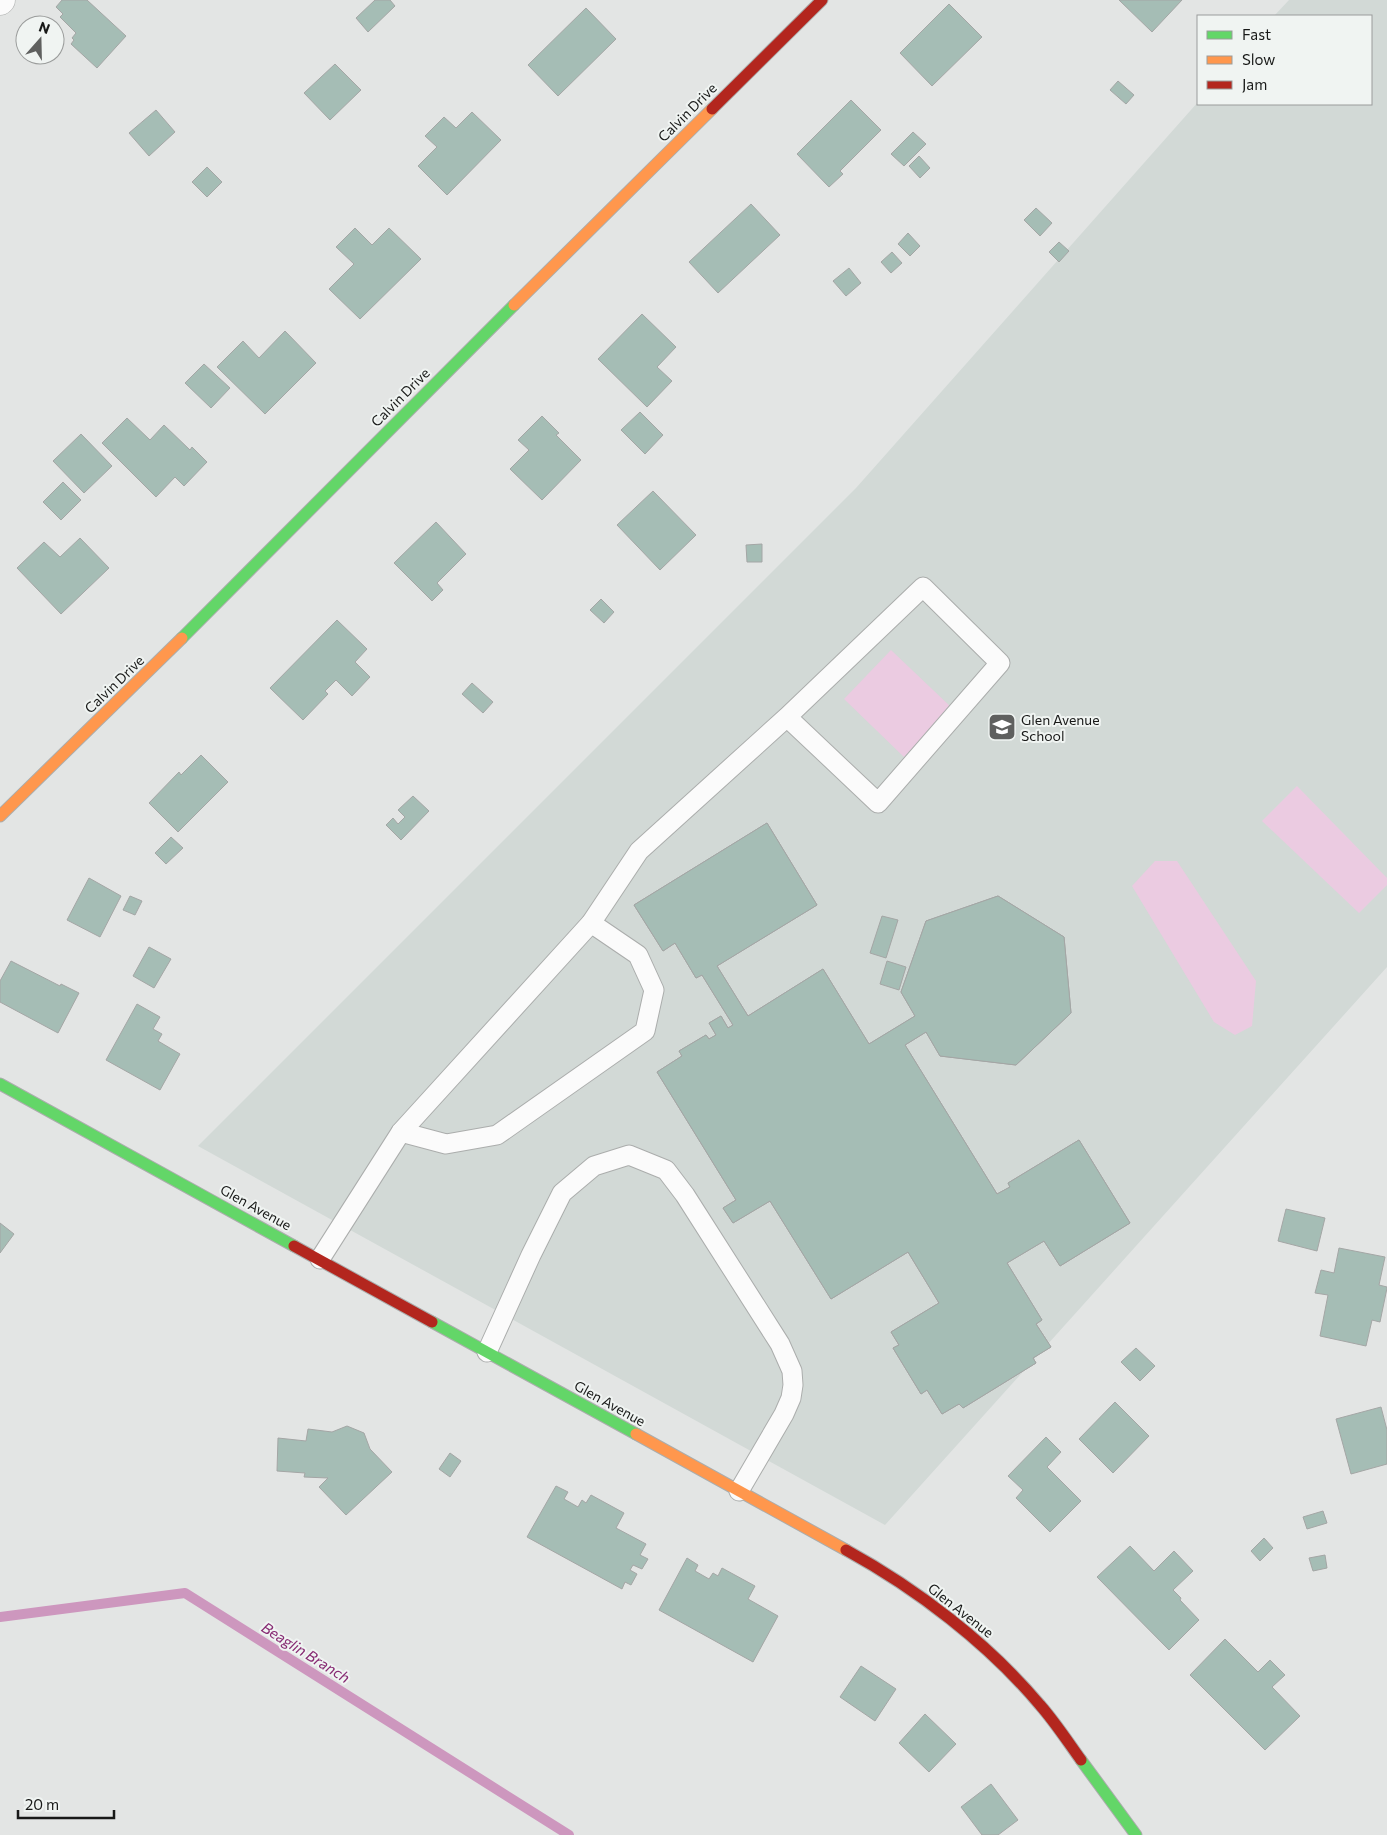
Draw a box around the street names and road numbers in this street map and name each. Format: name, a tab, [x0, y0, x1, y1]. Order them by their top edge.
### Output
street label: Calvin Drive	[654, 79, 720, 145]
street label: Calvin Drive	[367, 364, 433, 430]
street label: Calvin Drive	[81, 652, 147, 716]
street label: Glen Avenue	[218, 1181, 294, 1233]
street label: Glen Avenue	[572, 1377, 648, 1429]
street label: Glen Avenue	[925, 1579, 997, 1641]

